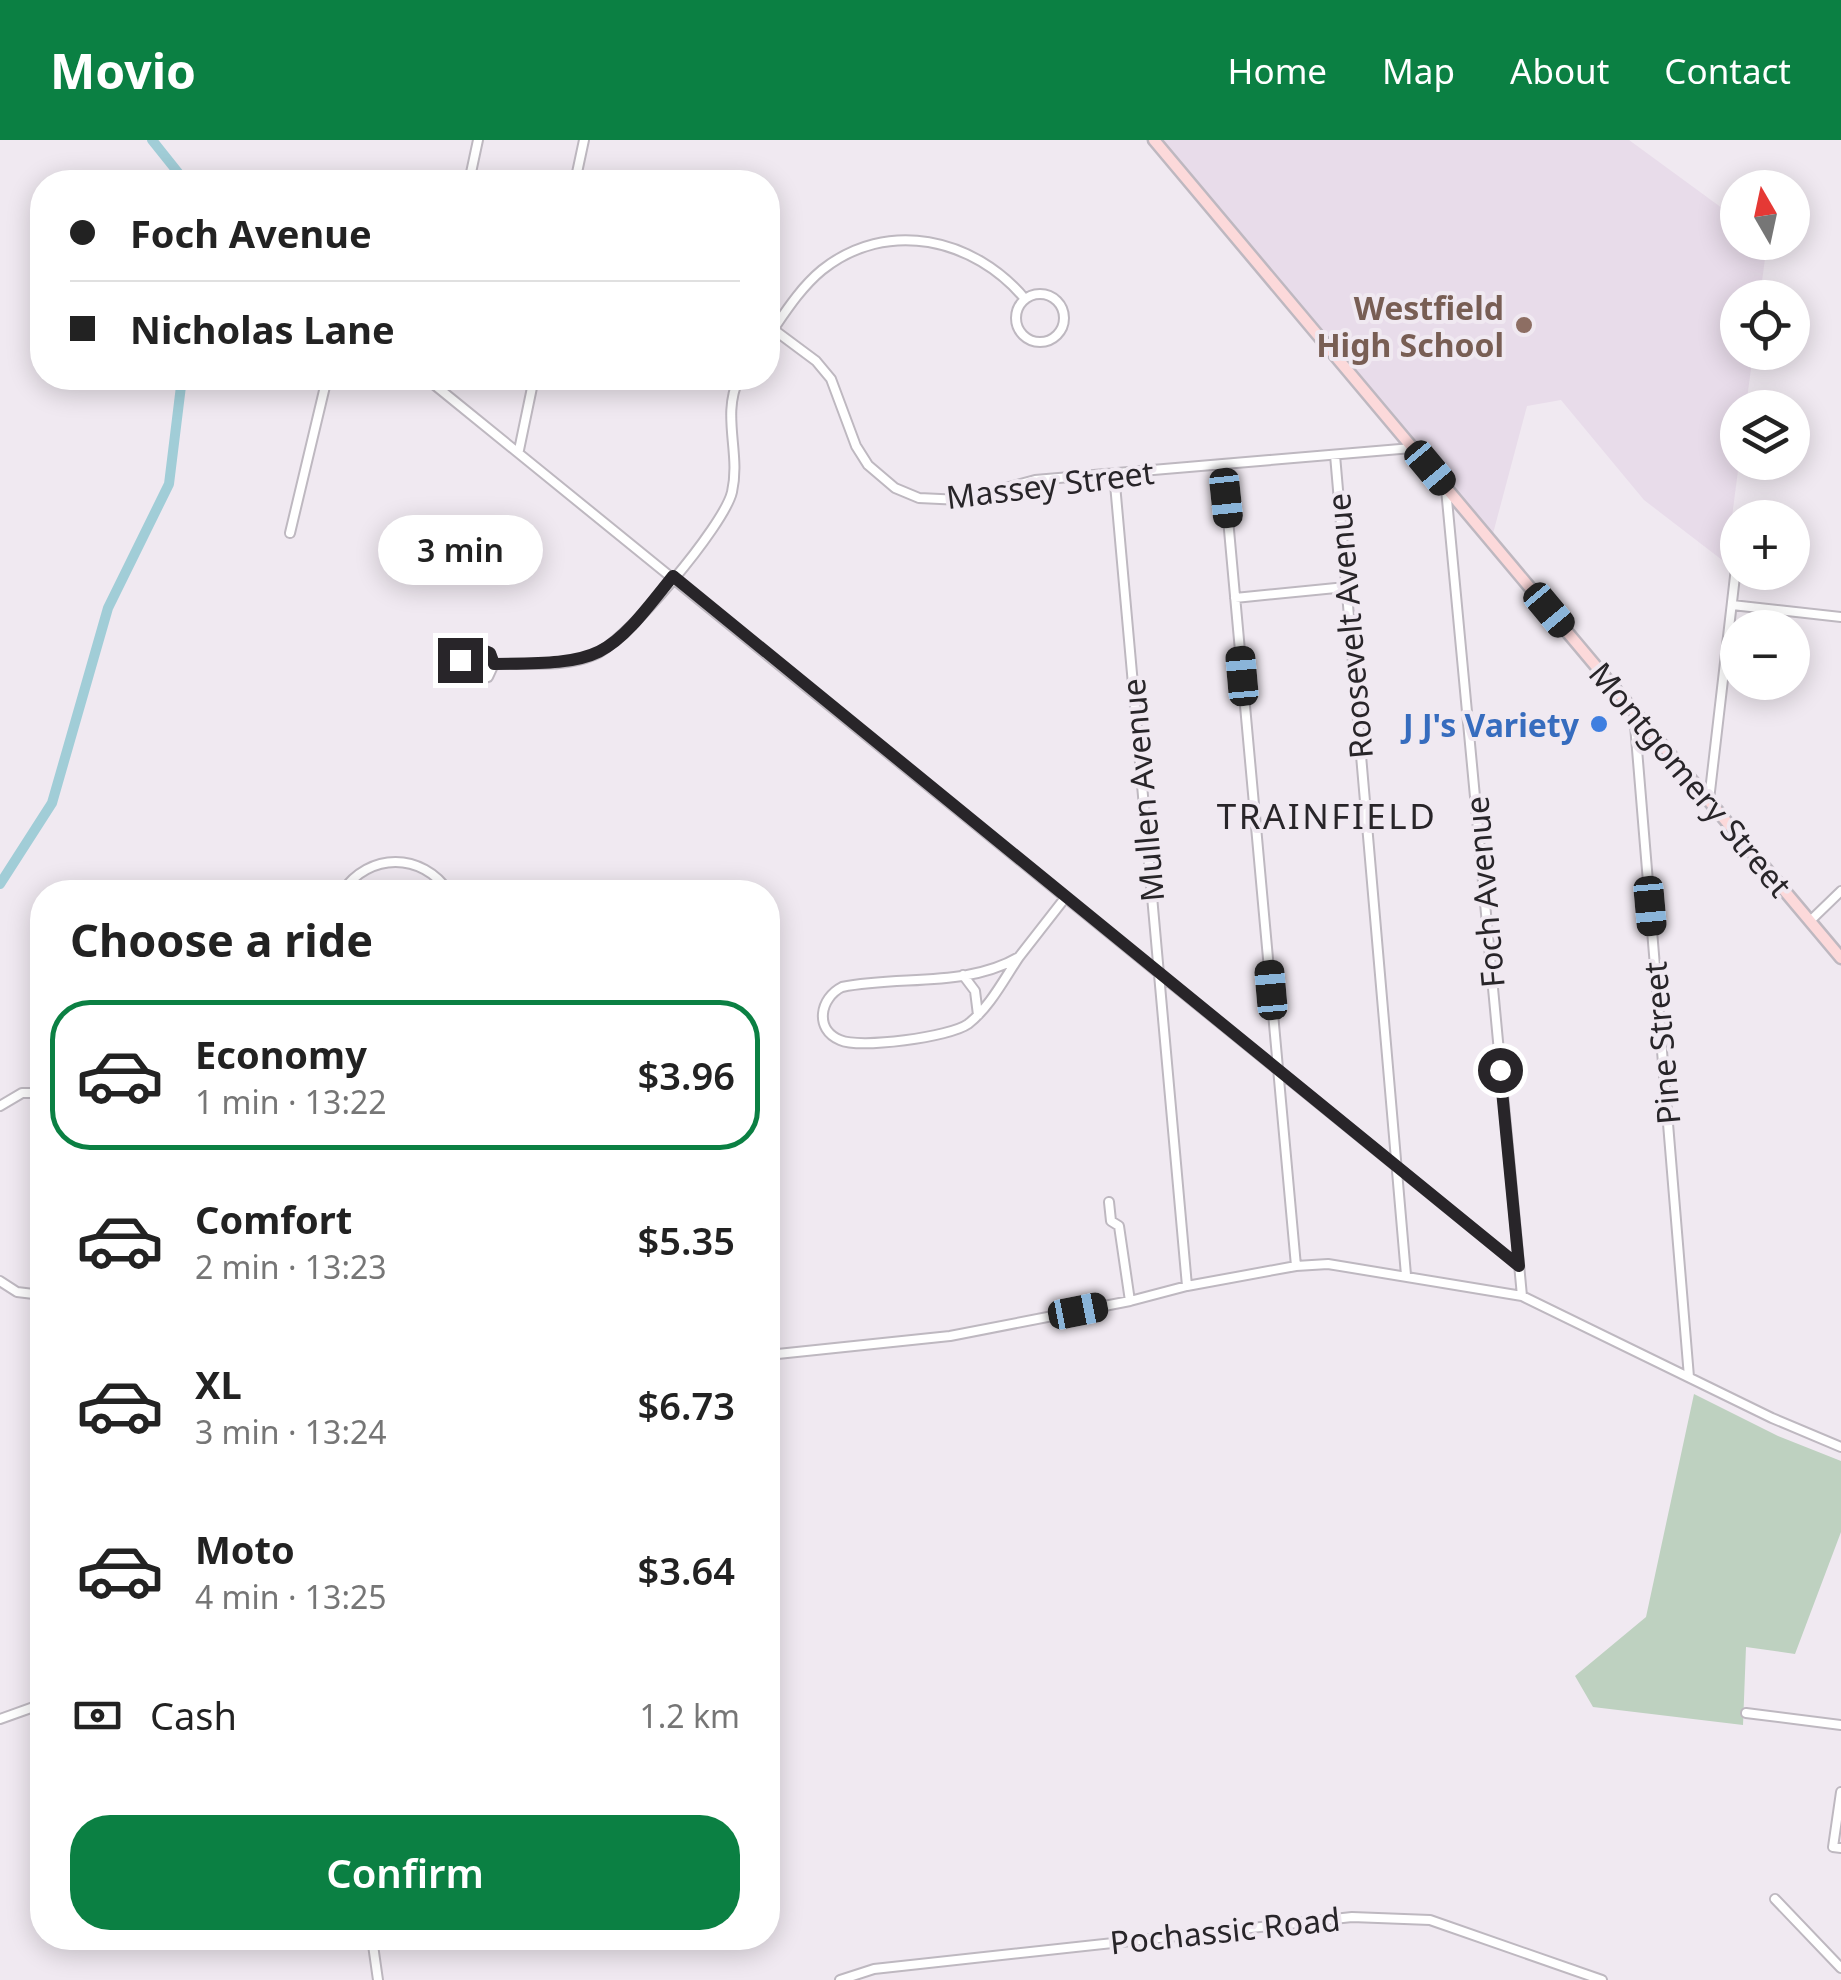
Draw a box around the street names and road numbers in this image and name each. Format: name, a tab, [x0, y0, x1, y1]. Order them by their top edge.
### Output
street label: Massey Street	[944, 450, 1156, 518]
street label: Roosevelt Avenue	[1316, 492, 1382, 760]
street label: Montgomery Street	[1580, 653, 1802, 905]
street label: Mullen Avenue	[1111, 677, 1173, 903]
street label: Foch Avenue	[1454, 795, 1514, 989]
street label: Pine Street	[1632, 960, 1690, 1126]
street label: Pochassic Road	[1108, 1897, 1342, 1963]

